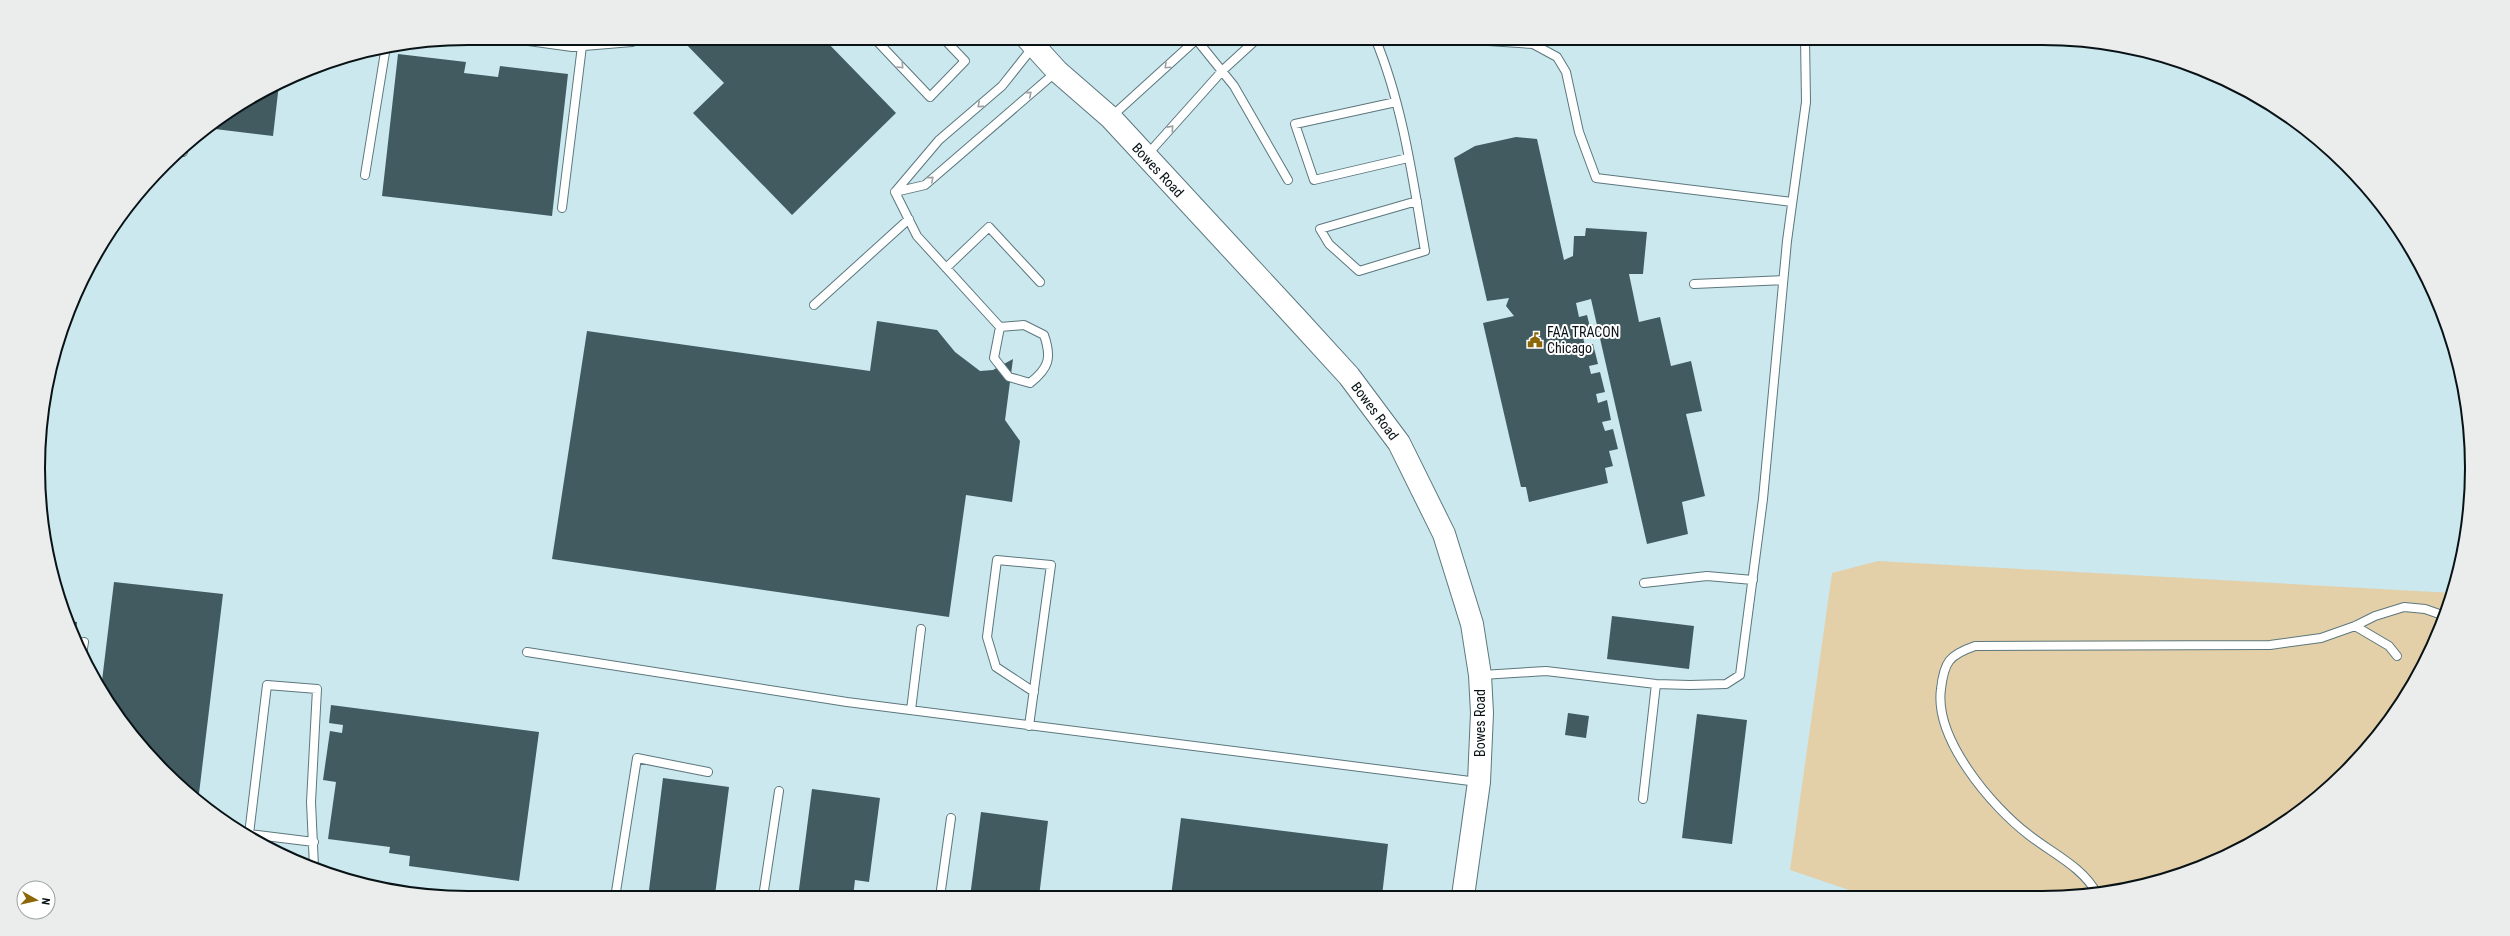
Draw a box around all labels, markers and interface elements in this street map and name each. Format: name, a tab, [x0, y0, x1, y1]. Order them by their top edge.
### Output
one-way arrow	[1165, 61, 1172, 68]
one-way arrow	[896, 62, 903, 69]
one-way arrow	[1025, 92, 1032, 99]
one-way arrow	[977, 100, 985, 108]
one-way arrow	[1166, 125, 1173, 132]
street label: Bowes Road	[1129, 140, 1187, 200]
one-way arrow	[926, 176, 934, 184]
place label: FAA TRACON Chicago	[1547, 324, 1619, 356]
public building icon: FAA TRACON Chicago	[1526, 331, 1544, 349]
street label: Bowes Road	[1348, 379, 1402, 443]
street label: Bowes Road	[1472, 689, 1488, 757]
north arrow	[16, 880, 56, 920]
text: N	[38, 897, 52, 906]

